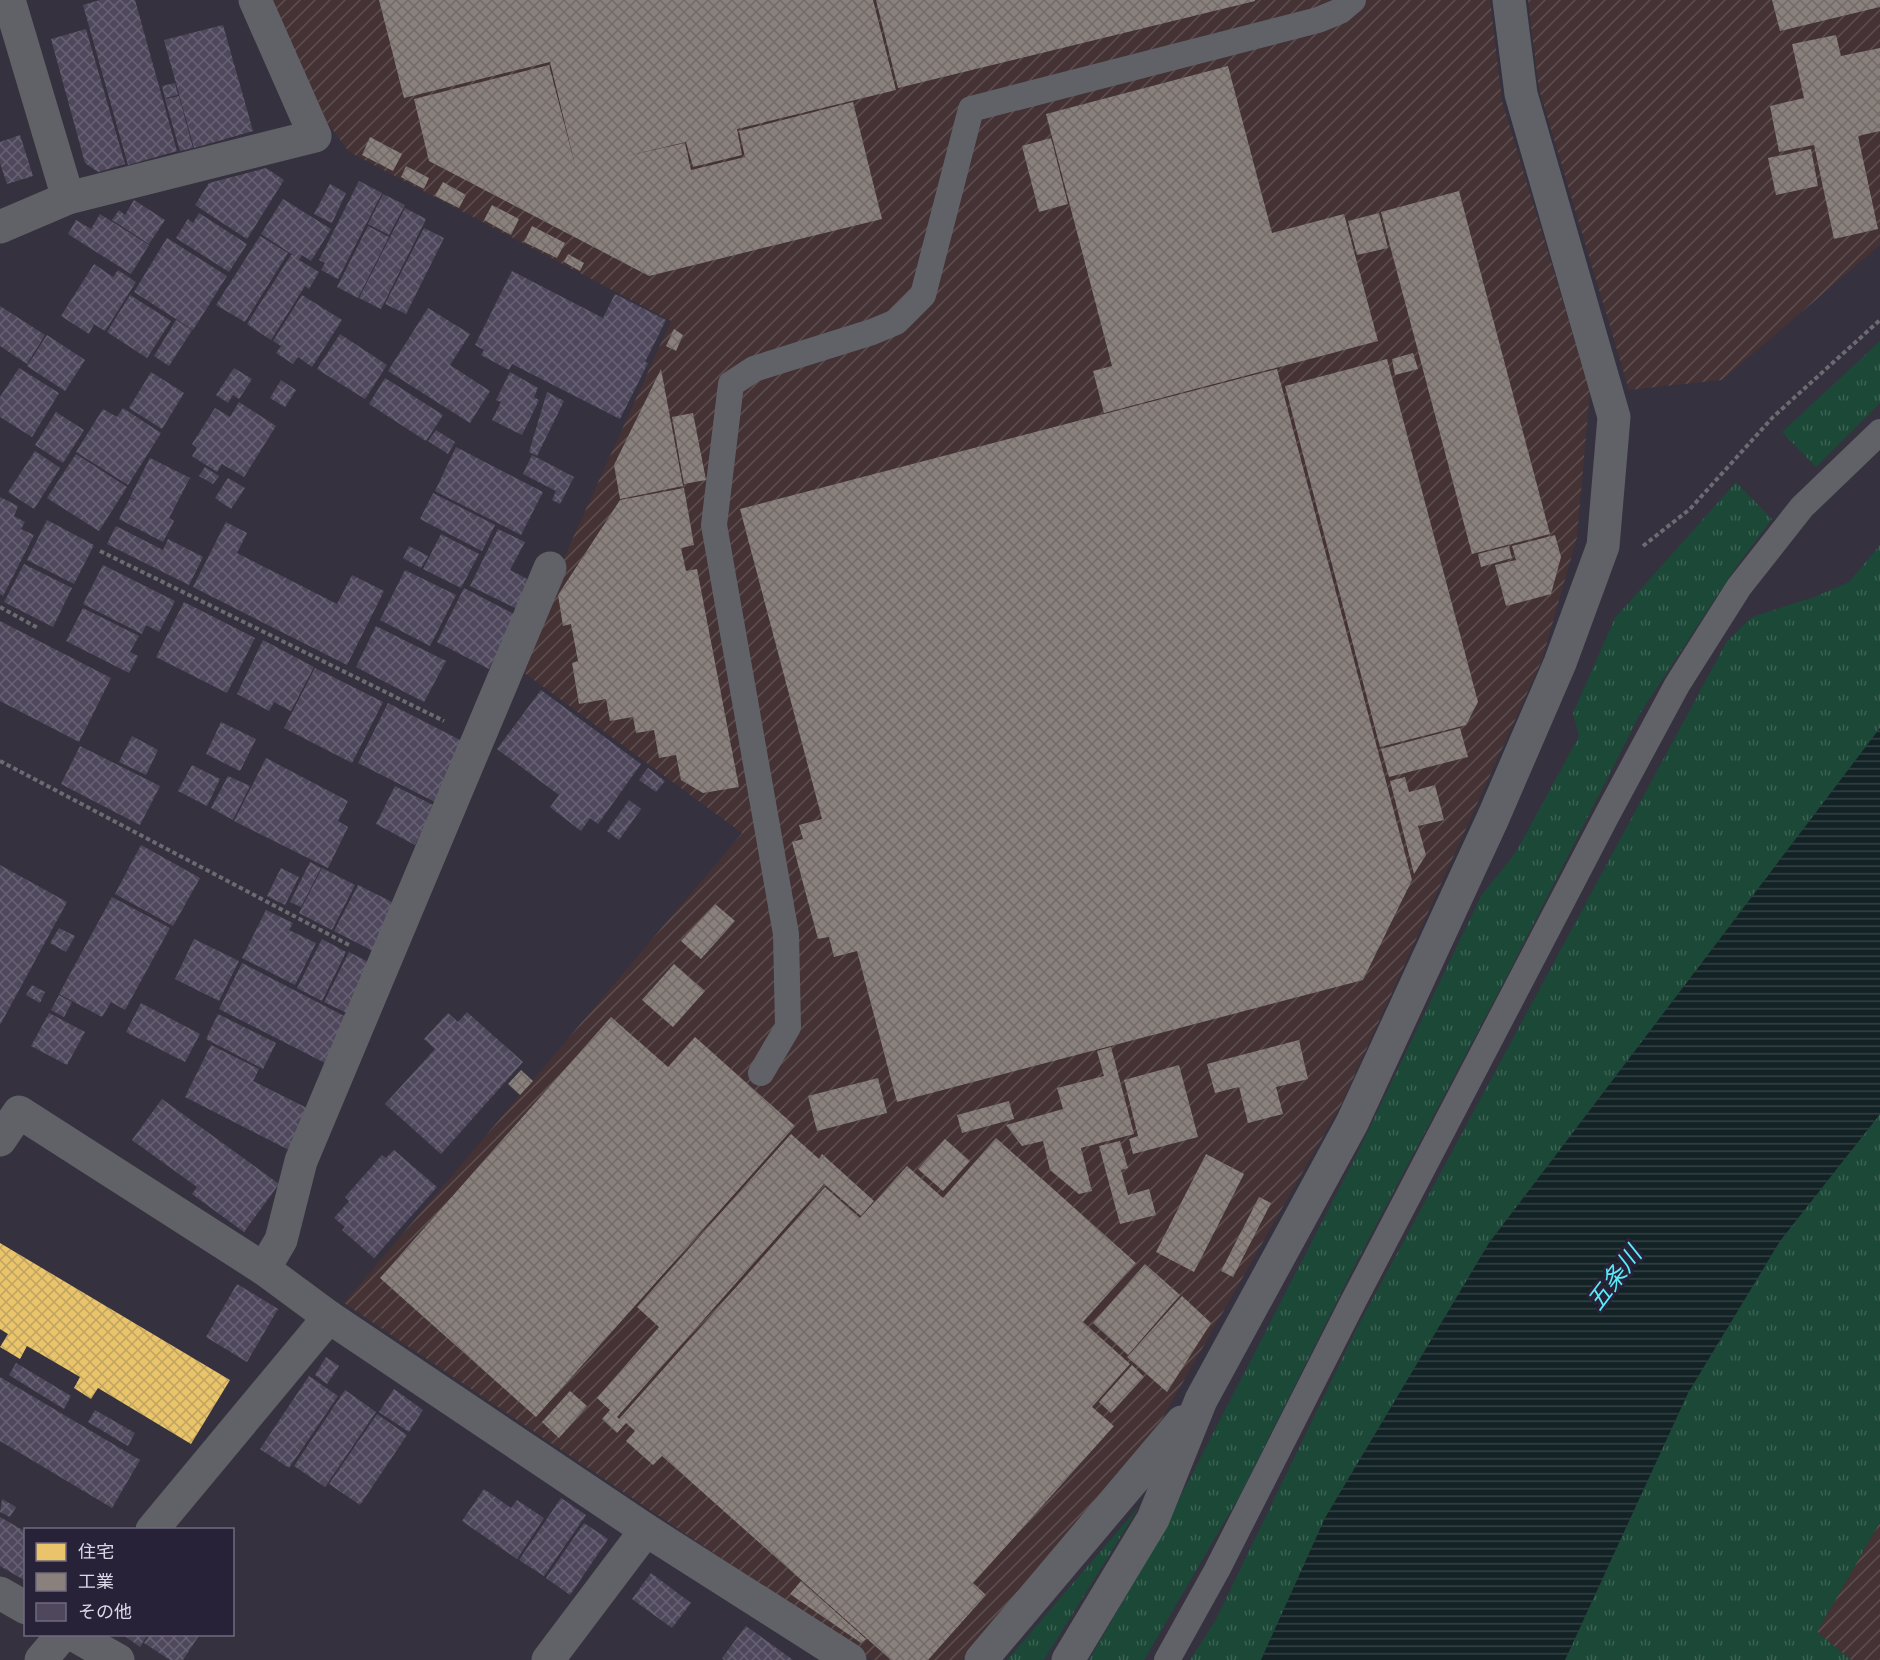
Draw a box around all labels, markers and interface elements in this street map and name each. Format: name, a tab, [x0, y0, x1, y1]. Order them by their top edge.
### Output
water label: 五条川	[1581, 1238, 1649, 1315]
legend	[24, 1528, 234, 1636]
text: 住宅	[78, 1541, 114, 1563]
text: 工業	[78, 1571, 114, 1593]
text: その他	[78, 1601, 132, 1623]

